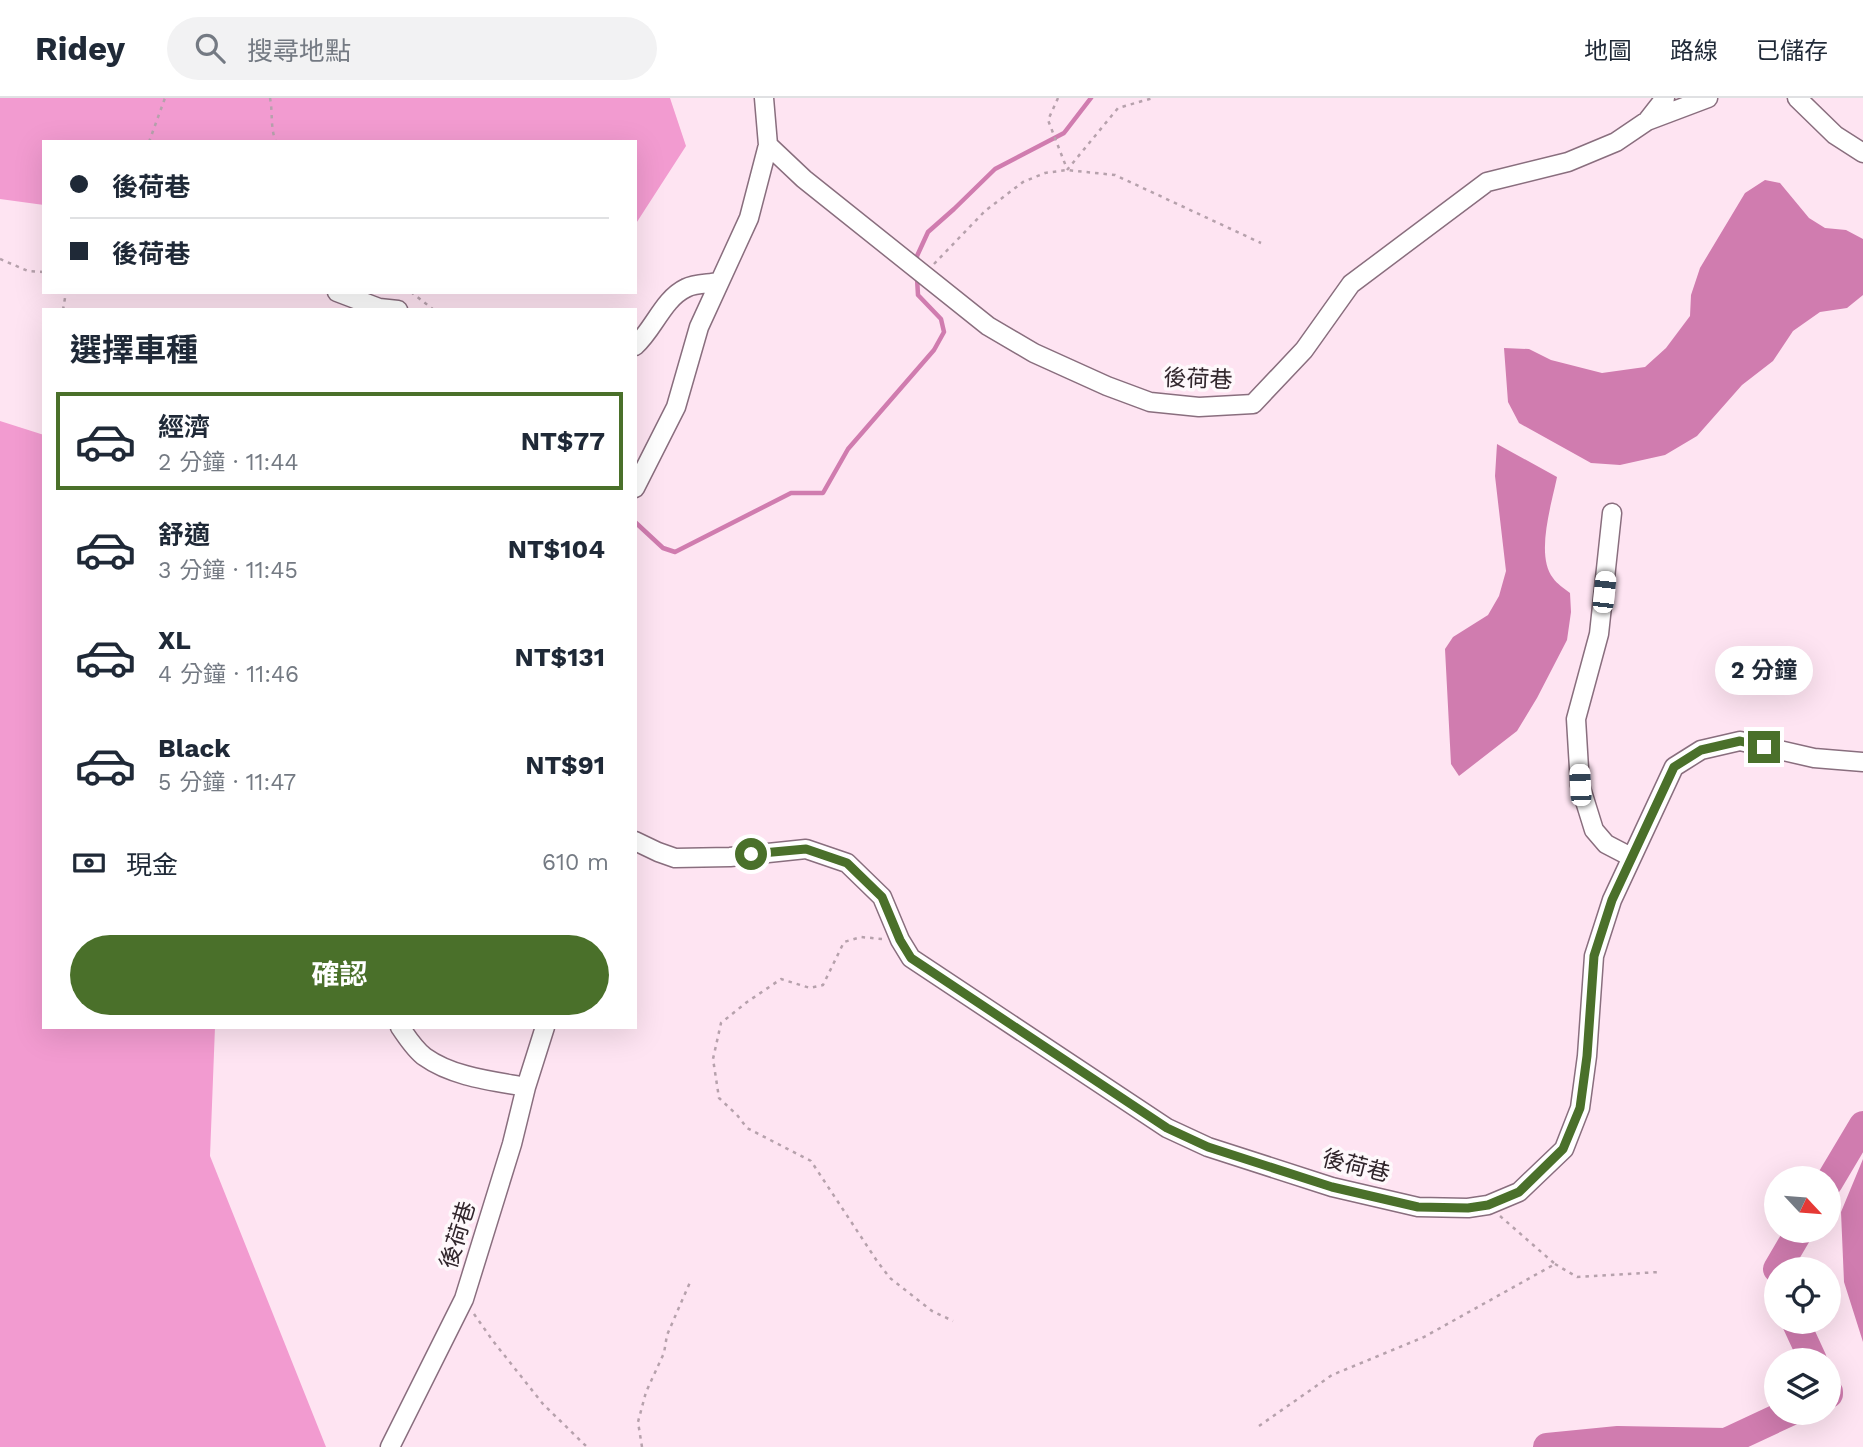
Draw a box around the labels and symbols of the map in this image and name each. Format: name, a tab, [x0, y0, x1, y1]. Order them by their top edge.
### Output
street label: 後荷巷	[1163, 364, 1233, 394]
car	[1592, 570, 1617, 614]
callout: 2 分鐘	[1715, 646, 1813, 694]
route end	[1748, 731, 1780, 763]
car	[1569, 763, 1592, 807]
route start	[735, 838, 767, 870]
street label: 後荷巷	[1319, 1145, 1393, 1187]
north arrow	[1764, 1166, 1841, 1242]
street label: 後荷巷	[435, 1198, 481, 1272]

